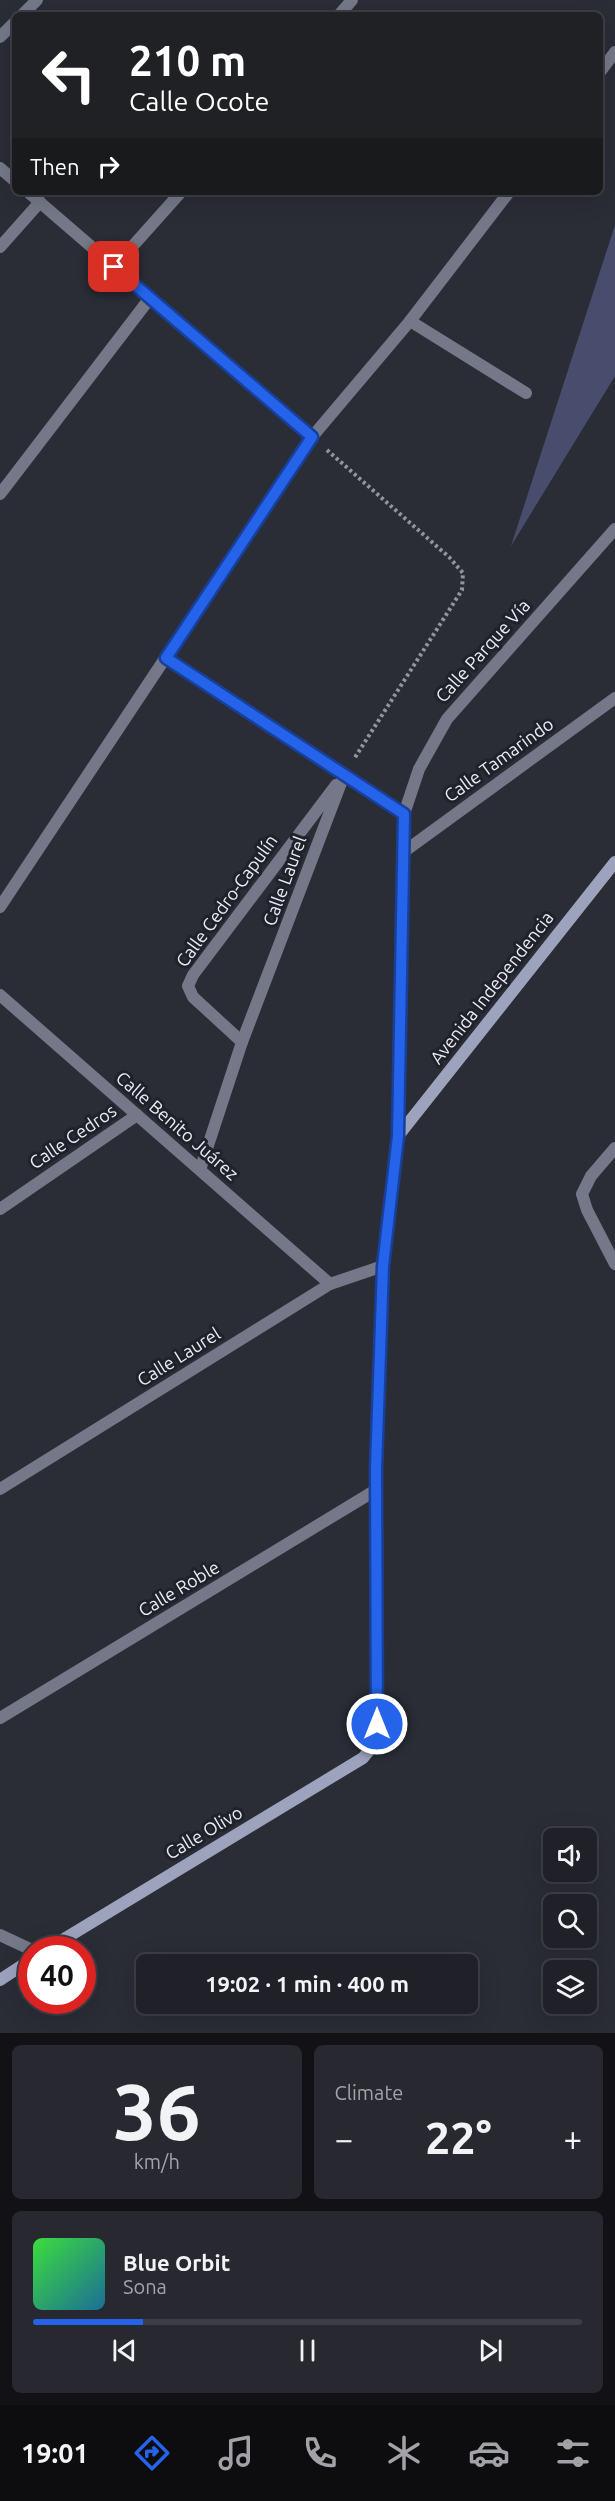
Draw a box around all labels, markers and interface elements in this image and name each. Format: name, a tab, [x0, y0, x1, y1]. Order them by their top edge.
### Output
icon: left	[30, 36, 108, 114]
text: 210 m	[129, 37, 246, 84]
text: Calle Ocote	[129, 86, 269, 116]
icon: right	[92, 150, 125, 183]
text: Then	[30, 154, 80, 179]
pin	[88, 241, 139, 292]
icon: arrive	[97, 250, 130, 283]
street label: Calle Parque Vía	[431, 595, 534, 706]
street label: Calle Tamarindo	[440, 713, 557, 805]
street label: Calle Cedro-Capulín	[172, 830, 281, 970]
street label: Calle Laurel	[259, 833, 310, 928]
street label: Avenida Independencia	[426, 907, 557, 1067]
street label: Calle Benito Juárez	[113, 1067, 243, 1184]
street label: Calle Cedros	[25, 1100, 120, 1173]
street label: Calle Laurel	[133, 1323, 224, 1390]
street label: Calle Roble	[134, 1556, 223, 1620]
position arrow	[345, 1692, 409, 1756]
street label: Calle Olivo	[161, 1801, 246, 1863]
map controls	[543, 1828, 597, 2014]
button: sound	[543, 1828, 597, 1882]
button: search	[543, 1894, 597, 1948]
speed limit sign: 40	[18, 1936, 96, 2014]
button: layers	[543, 1960, 597, 2014]
text: 19:02 · 1 min · 400 m	[205, 1971, 409, 1996]
text: 36	[113, 2067, 201, 2155]
text: Climate	[335, 2081, 403, 2104]
text: 22°	[425, 2112, 492, 2163]
text: −	[335, 2120, 353, 2157]
text: +	[563, 2120, 582, 2157]
text: km/h	[134, 2150, 180, 2173]
text: Blue Orbit	[123, 2250, 230, 2275]
text: Sona	[123, 2275, 167, 2298]
icon: previous	[108, 2334, 141, 2367]
icon: pause	[291, 2334, 324, 2367]
icon: next	[474, 2334, 507, 2367]
icon: directions	[131, 2432, 173, 2474]
icon: music	[215, 2432, 257, 2474]
icon: phone	[299, 2432, 341, 2474]
icon: climate	[383, 2432, 425, 2474]
icon: car	[468, 2432, 510, 2474]
icon: filters	[552, 2432, 594, 2474]
text: 19:01	[21, 2438, 89, 2468]

